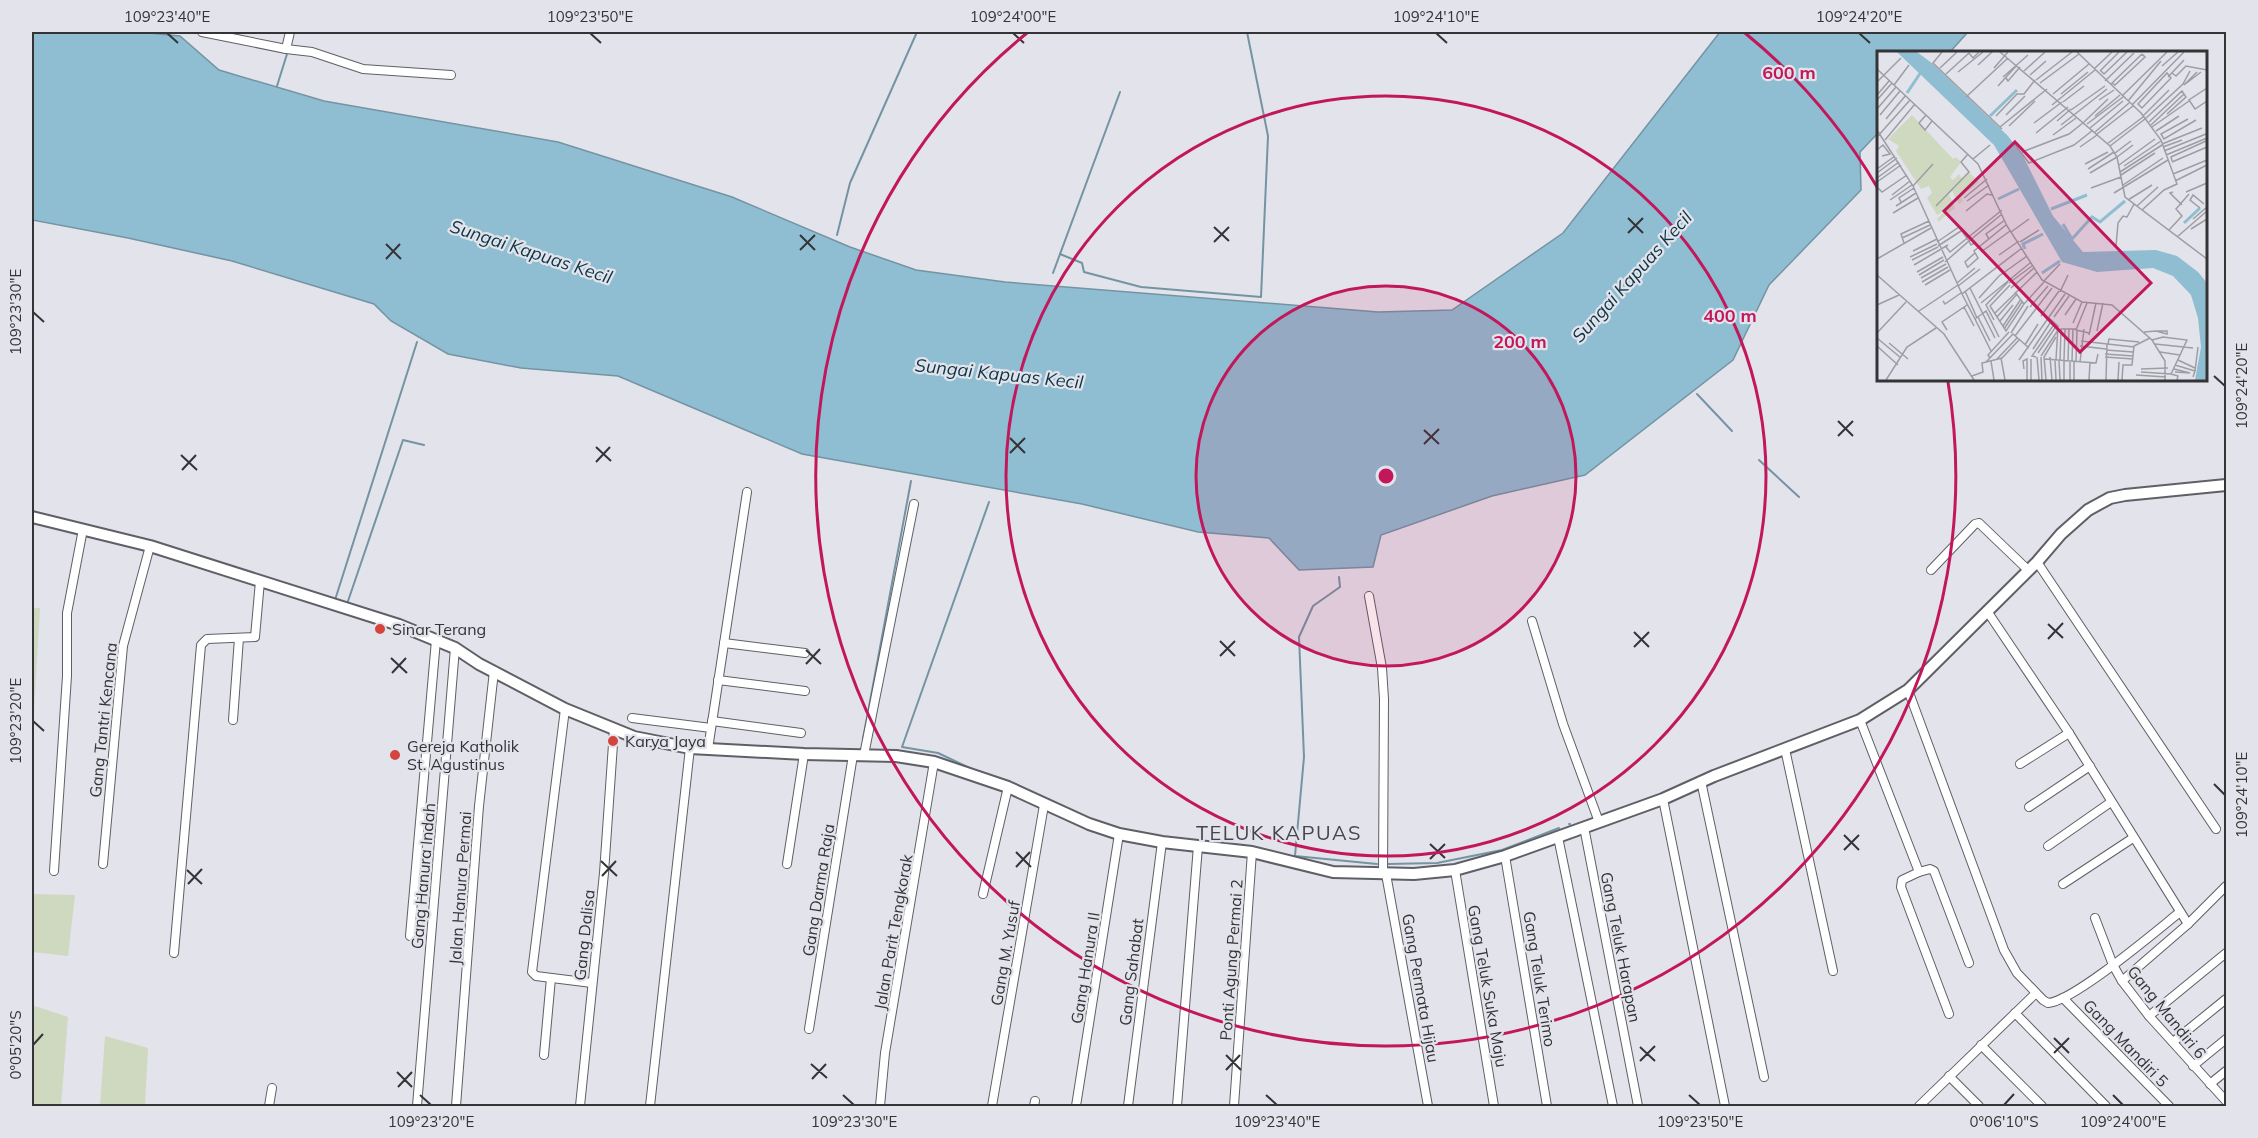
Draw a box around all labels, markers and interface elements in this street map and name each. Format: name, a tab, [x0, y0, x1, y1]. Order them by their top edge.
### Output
text: 109°23'40"E	[124, 7, 210, 26]
text: 109°23'50"E	[547, 7, 633, 26]
text: 109°24'00"E	[970, 7, 1056, 26]
text: 109°24'10"E	[1393, 7, 1479, 26]
text: 109°24'20"E	[1816, 7, 1902, 26]
inset map	[1877, 51, 2207, 381]
text: 600 m	[1762, 61, 1816, 84]
water label: Sungai Kapuas Kecil	[1567, 206, 1697, 347]
water label: Sungai Kapuas Kecil	[447, 214, 616, 289]
text: 109°23'30"E	[6, 269, 25, 355]
text: 400 m	[1703, 304, 1757, 327]
text: 200 m	[1493, 330, 1547, 353]
text: 109°24'20"E	[2232, 343, 2251, 429]
water label: Sungai Kapuas Kecil	[914, 353, 1085, 394]
centre of rings	[1376, 466, 1396, 486]
place label: Sinar Terang	[392, 619, 486, 639]
marker: Sinar Terang	[373, 622, 387, 636]
street label: Gang Tantri Kencana	[85, 641, 121, 799]
text: 109°23'20"E	[6, 678, 25, 764]
place label: Karya Jaya	[625, 731, 706, 751]
marker: Karya Jaya	[606, 734, 620, 748]
place label: Gereja Katholik St. Agustinus	[407, 736, 520, 774]
marker: Gereja Katholik St. Agustinus	[388, 748, 402, 762]
text: 109°24'10"E	[2232, 752, 2251, 838]
street label: Gang Hanura Indah	[407, 802, 439, 950]
street label: Jalan Hanura Permai	[445, 811, 475, 965]
district label: TELUK KAPUAS	[1196, 820, 1362, 845]
street label: Gang Darma Raja	[798, 822, 838, 958]
street label: Jalan Parit Tengkorak	[869, 852, 917, 1011]
street label: Gang Teluk Harapan	[1597, 870, 1645, 1024]
street label: Ponti Agung Permai 2	[1215, 879, 1247, 1041]
street label: Gang Dalisa	[569, 889, 599, 981]
street label: Gang M. Yusuf	[986, 898, 1024, 1007]
street label: Gang Teluk Suka Maju	[1464, 903, 1512, 1069]
street label: Gang Teluk Terimo	[1519, 910, 1561, 1048]
street label: Gang Hanura II	[1066, 911, 1104, 1025]
street label: Gang Permata Hijau	[1398, 912, 1444, 1064]
street label: Gang Sahabat	[1115, 917, 1148, 1027]
street label: Gang Mandiri 6	[2123, 961, 2211, 1063]
street label: Gang Mandiri 5	[2079, 995, 2173, 1091]
text: 0°05'20"S	[6, 1010, 25, 1080]
text: 109°23'20"E	[388, 1112, 474, 1131]
text: 109°23'30"E	[811, 1112, 897, 1131]
text: 109°23'40"E	[1234, 1112, 1320, 1131]
text: 109°23'50"E	[1657, 1112, 1743, 1131]
text: 0°06'10"S	[1969, 1112, 2039, 1131]
text: 109°24'00"E	[2080, 1112, 2166, 1131]

